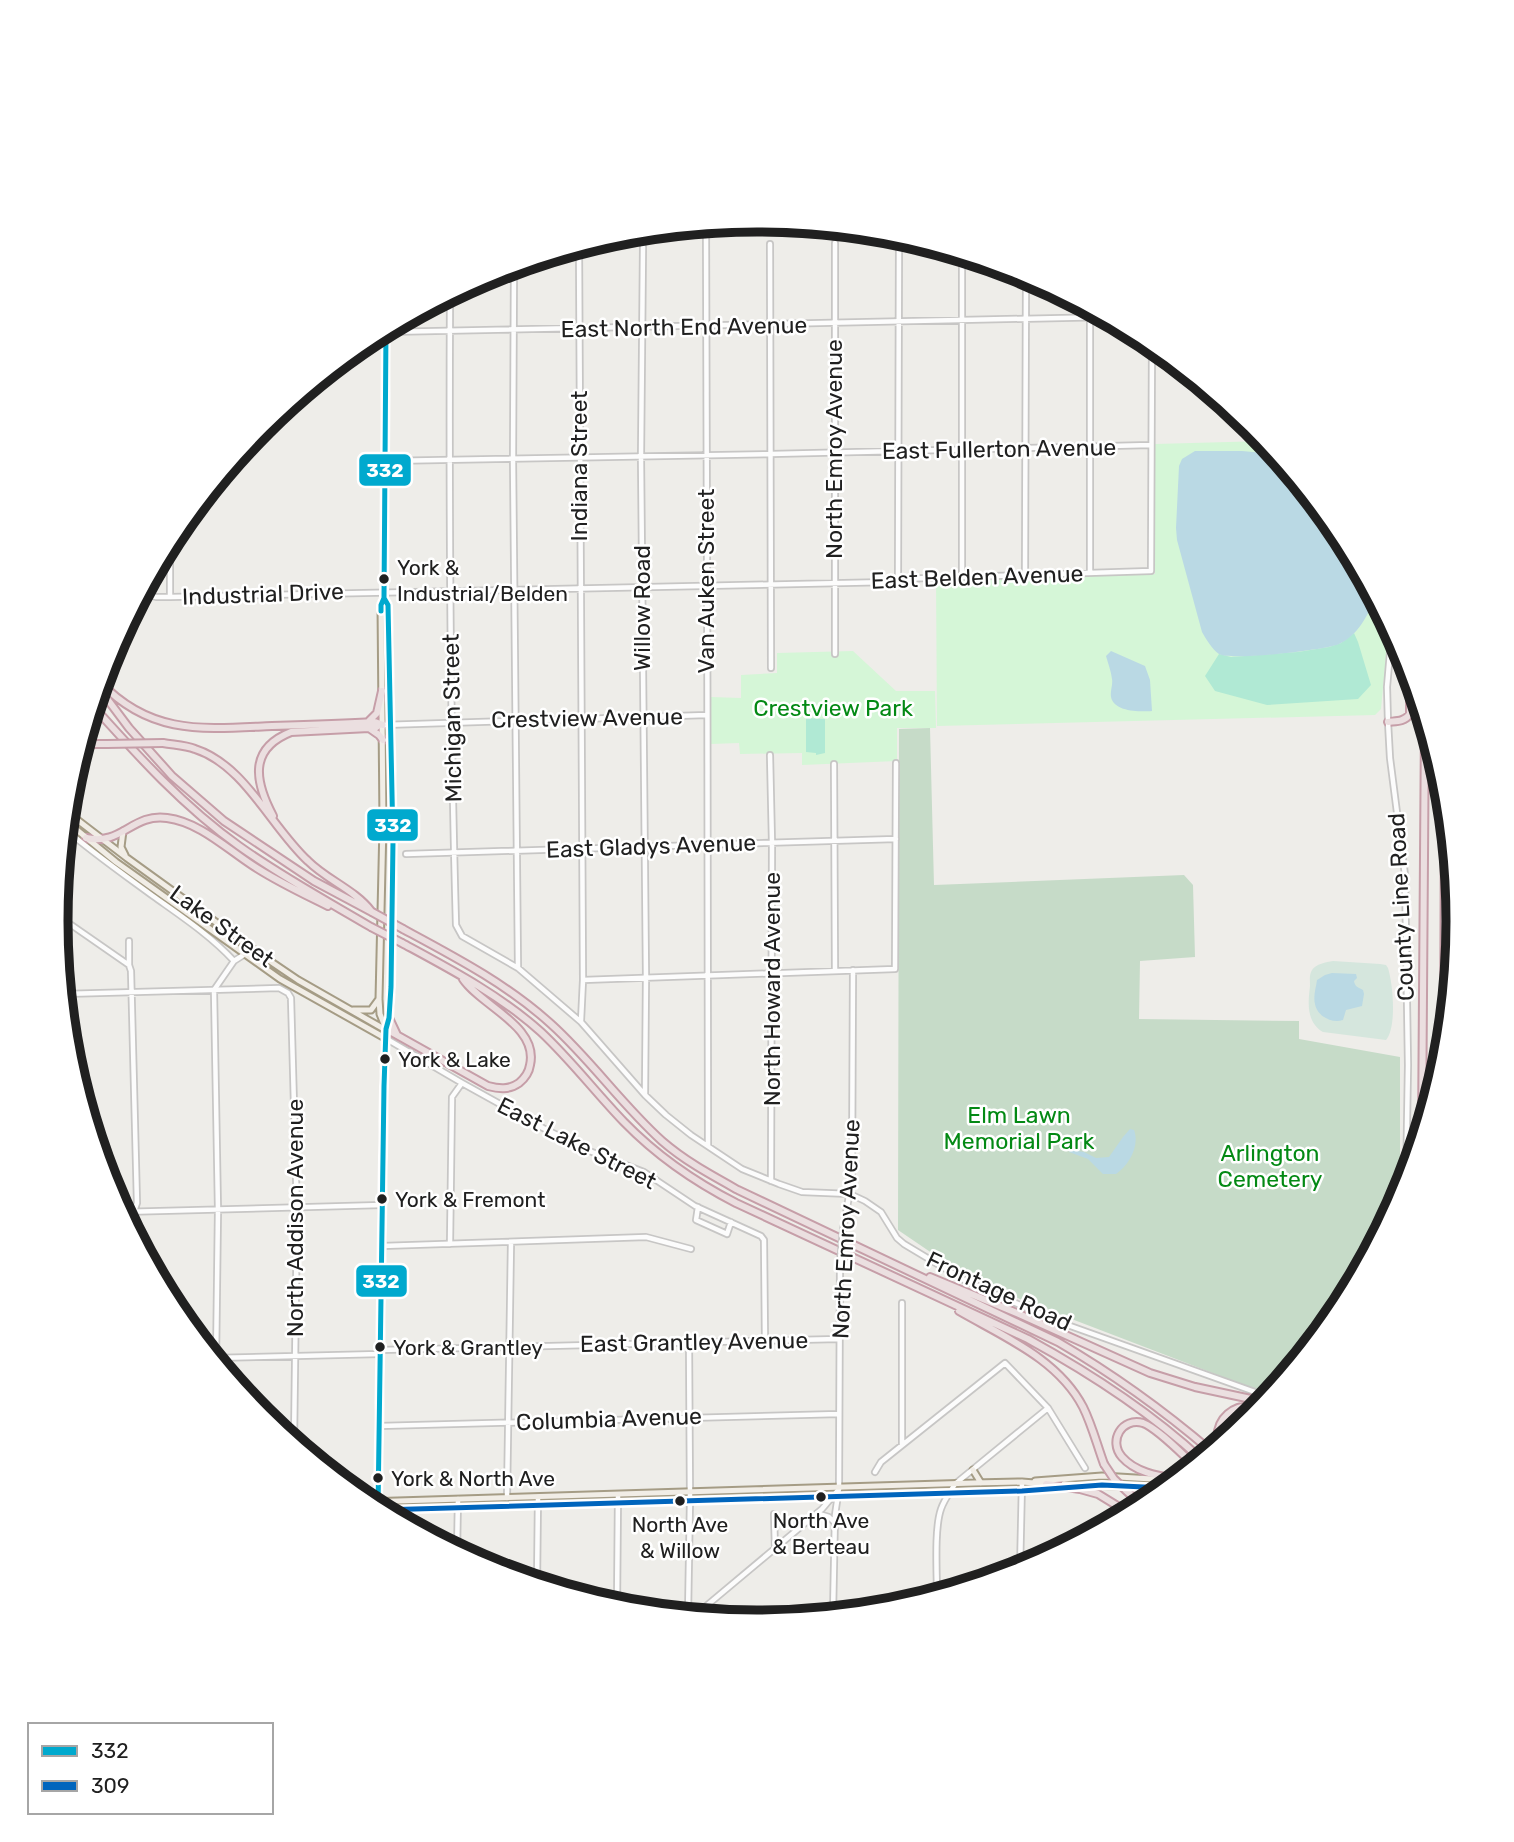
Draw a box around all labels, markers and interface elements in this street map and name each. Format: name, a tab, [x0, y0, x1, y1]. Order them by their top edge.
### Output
street label: East North End Avenue	[560, 311, 808, 343]
street label: North Emroy Avenue	[820, 339, 848, 559]
street label: Indiana Street	[565, 391, 593, 541]
street label: East Fullerton Avenue	[882, 433, 1116, 465]
line badge: 332	[358, 453, 412, 487]
text: 332	[366, 459, 404, 482]
street label: Van Auken Street	[692, 489, 720, 673]
street label: Willow Road	[628, 545, 656, 671]
place label: York & Industrial/Belden	[397, 555, 568, 606]
street label: East Belden Avenue	[870, 559, 1084, 595]
marker: York & Industrial/Belden	[377, 572, 391, 586]
street label: Industrial Drive	[182, 577, 344, 611]
street label: Michigan Street	[437, 633, 467, 803]
park label: Crestview Park	[753, 694, 913, 722]
street label: Crestview Avenue	[491, 702, 683, 734]
line badge: 332	[366, 808, 419, 842]
street label: County Line Road	[1382, 812, 1420, 1002]
text: 332	[374, 814, 412, 837]
street label: East Gladys Avenue	[545, 828, 757, 864]
street label: North Howard Avenue	[758, 872, 786, 1106]
street label: Lake Street	[164, 879, 280, 973]
place label: York & Lake	[398, 1047, 511, 1072]
marker: York & Lake	[378, 1052, 392, 1066]
street label: East Lake Street	[493, 1091, 661, 1195]
street label: North Addison Avenue	[281, 1099, 309, 1337]
park label: Elm Lawn Memorial Park	[944, 1101, 1095, 1155]
street label: North Emroy Avenue	[826, 1118, 866, 1340]
park label: Arlington Cemetery	[1218, 1139, 1323, 1193]
place label: York & Fremont	[395, 1187, 545, 1212]
marker: York & Fremont	[375, 1192, 389, 1206]
street label: Frontage Road	[922, 1245, 1076, 1337]
line badge: 332	[355, 1264, 408, 1298]
text: 332	[362, 1270, 400, 1293]
street label: East Grantley Avenue	[580, 1326, 808, 1358]
place label: York & Grantley	[393, 1335, 543, 1360]
marker: York & Grantley	[373, 1340, 387, 1354]
street label: Columbia Avenue	[516, 1402, 702, 1436]
place label: York & North Ave	[391, 1466, 555, 1491]
marker: York & North Ave	[371, 1471, 385, 1485]
marker: North Ave & Berteau	[814, 1490, 828, 1504]
marker: North Ave & Willow	[673, 1494, 687, 1508]
place label: North Ave & Berteau	[772, 1508, 870, 1559]
place label: North Ave & Willow	[632, 1512, 728, 1563]
legend	[28, 1723, 273, 1814]
text: 332	[91, 1738, 129, 1763]
text: 309	[91, 1773, 129, 1798]

